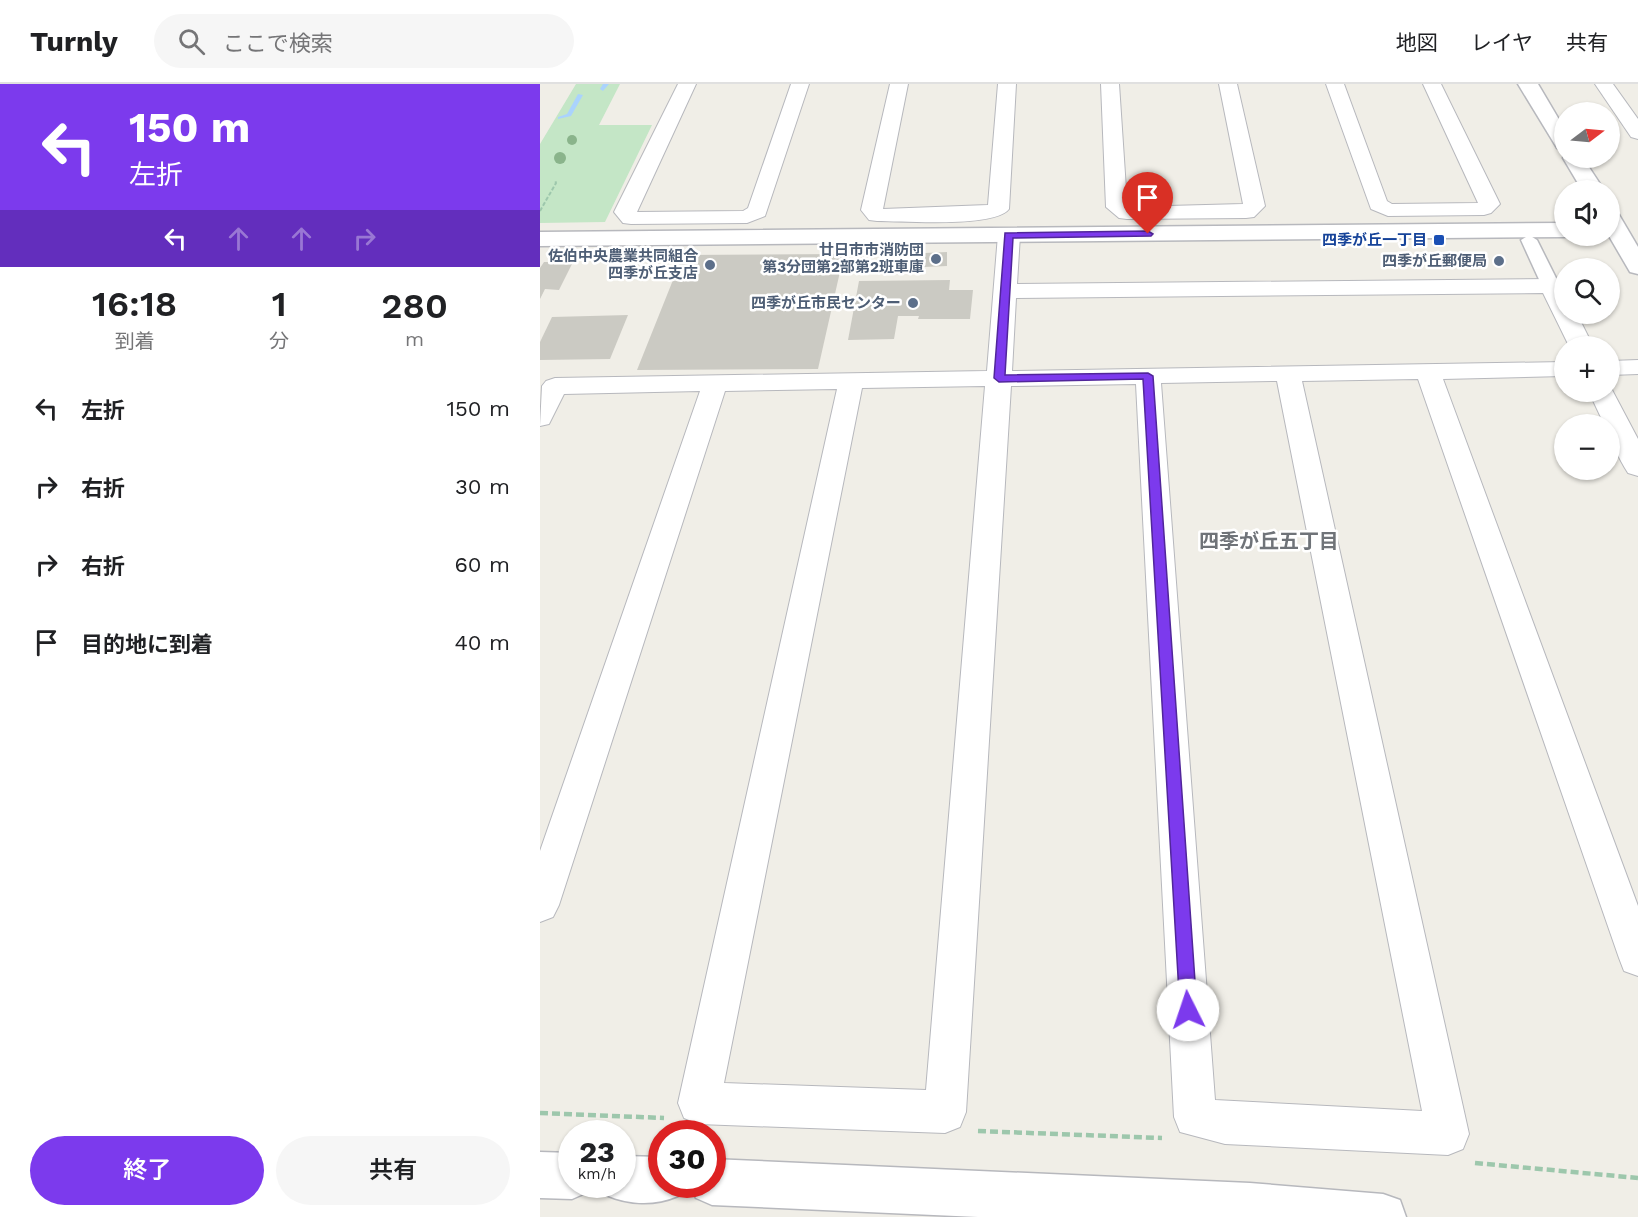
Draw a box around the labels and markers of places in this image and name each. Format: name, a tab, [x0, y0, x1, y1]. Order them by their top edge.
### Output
pin	[1122, 172, 1173, 234]
place label: 四季が丘一丁目	[1322, 231, 1427, 249]
marker: 四季が丘一丁目	[1432, 233, 1446, 247]
place label: 廿日市市消防団 第3分団第2部第2班車庫	[762, 241, 924, 276]
place label: 佐伯中央農業共同組合 四季が丘支店	[548, 247, 699, 282]
marker: 廿日市市消防団 第3分団第2部第2班車庫	[929, 252, 943, 266]
place label: 四季が丘郵便局	[1382, 252, 1487, 270]
marker: 四季が丘郵便局	[1492, 254, 1506, 268]
marker: 佐伯中央農業共同組合 四季が丘支店	[703, 258, 717, 272]
place label: 四季が丘市民センター	[751, 294, 901, 312]
marker: 四季が丘市民センター	[906, 296, 920, 310]

